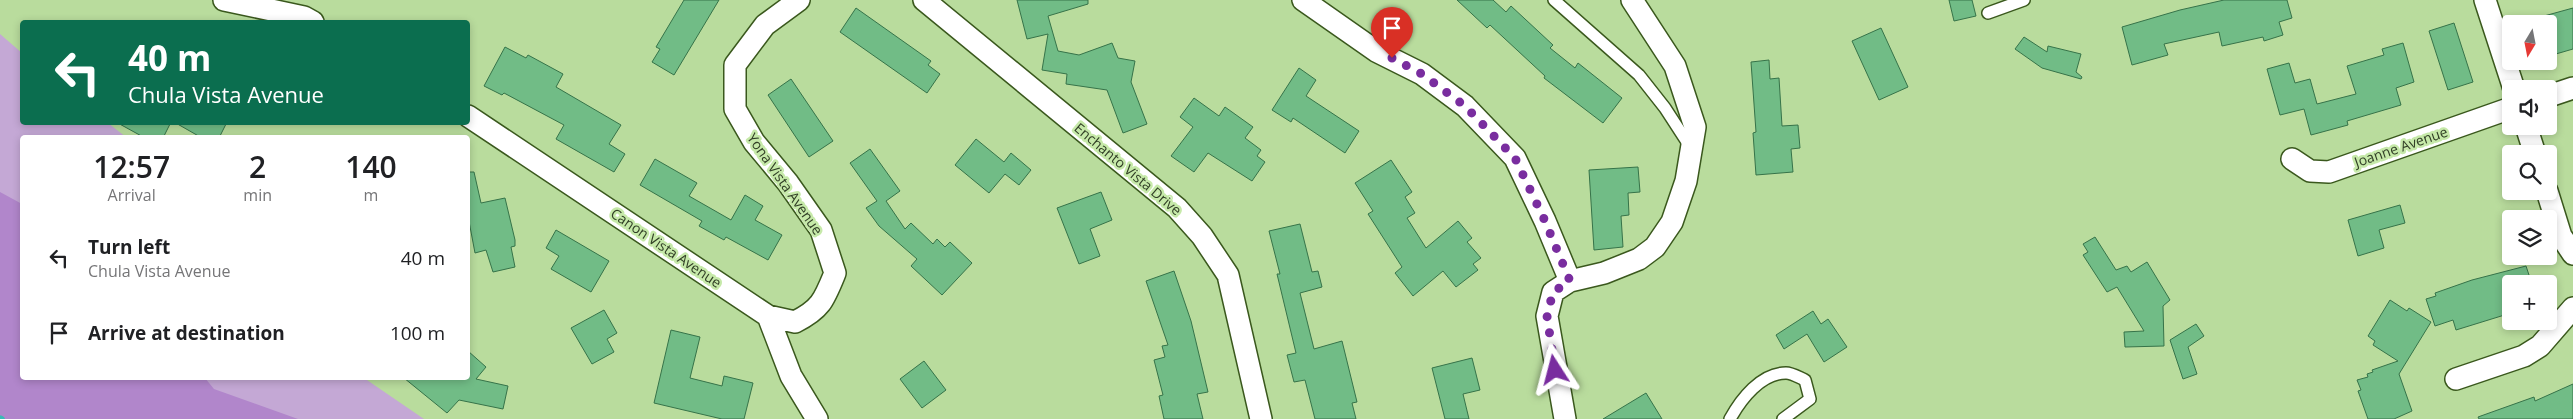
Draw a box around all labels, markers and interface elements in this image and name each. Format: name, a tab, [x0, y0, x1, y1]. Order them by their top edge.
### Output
pin	[1371, 7, 1413, 58]
icon: arrive	[1378, 14, 1406, 42]
north arrow	[2502, 15, 2558, 70]
map controls	[2502, 15, 2557, 330]
text: 40 m	[128, 34, 211, 81]
icon: left	[45, 40, 110, 105]
text: Chula Vista Avenue	[128, 79, 324, 109]
button: sound	[2502, 80, 2557, 135]
street label: Enchanto Vista Drive	[1071, 118, 1186, 219]
street label: Joanne Avenue	[2350, 122, 2450, 172]
street label: Yona Vista Avenue	[743, 129, 828, 238]
button: search	[2502, 145, 2557, 200]
text: 12:57	[93, 146, 170, 187]
text: 2	[249, 146, 266, 187]
text: 140	[345, 146, 397, 187]
text: Arrival	[108, 184, 156, 206]
text: min	[243, 184, 272, 206]
text: m	[364, 184, 378, 206]
street label: Canon Vista Avenue	[607, 203, 725, 292]
button: layers	[2502, 210, 2557, 265]
text: Turn left	[88, 234, 170, 260]
icon: left	[45, 244, 73, 272]
text: 40 m	[401, 245, 445, 271]
text: Chula Vista Avenue	[88, 260, 230, 282]
button: +	[2502, 275, 2557, 330]
icon: arrive	[45, 319, 73, 347]
text: Arrive at destination	[88, 320, 285, 346]
text: 100 m	[390, 320, 445, 346]
position arrow	[1528, 343, 1580, 395]

